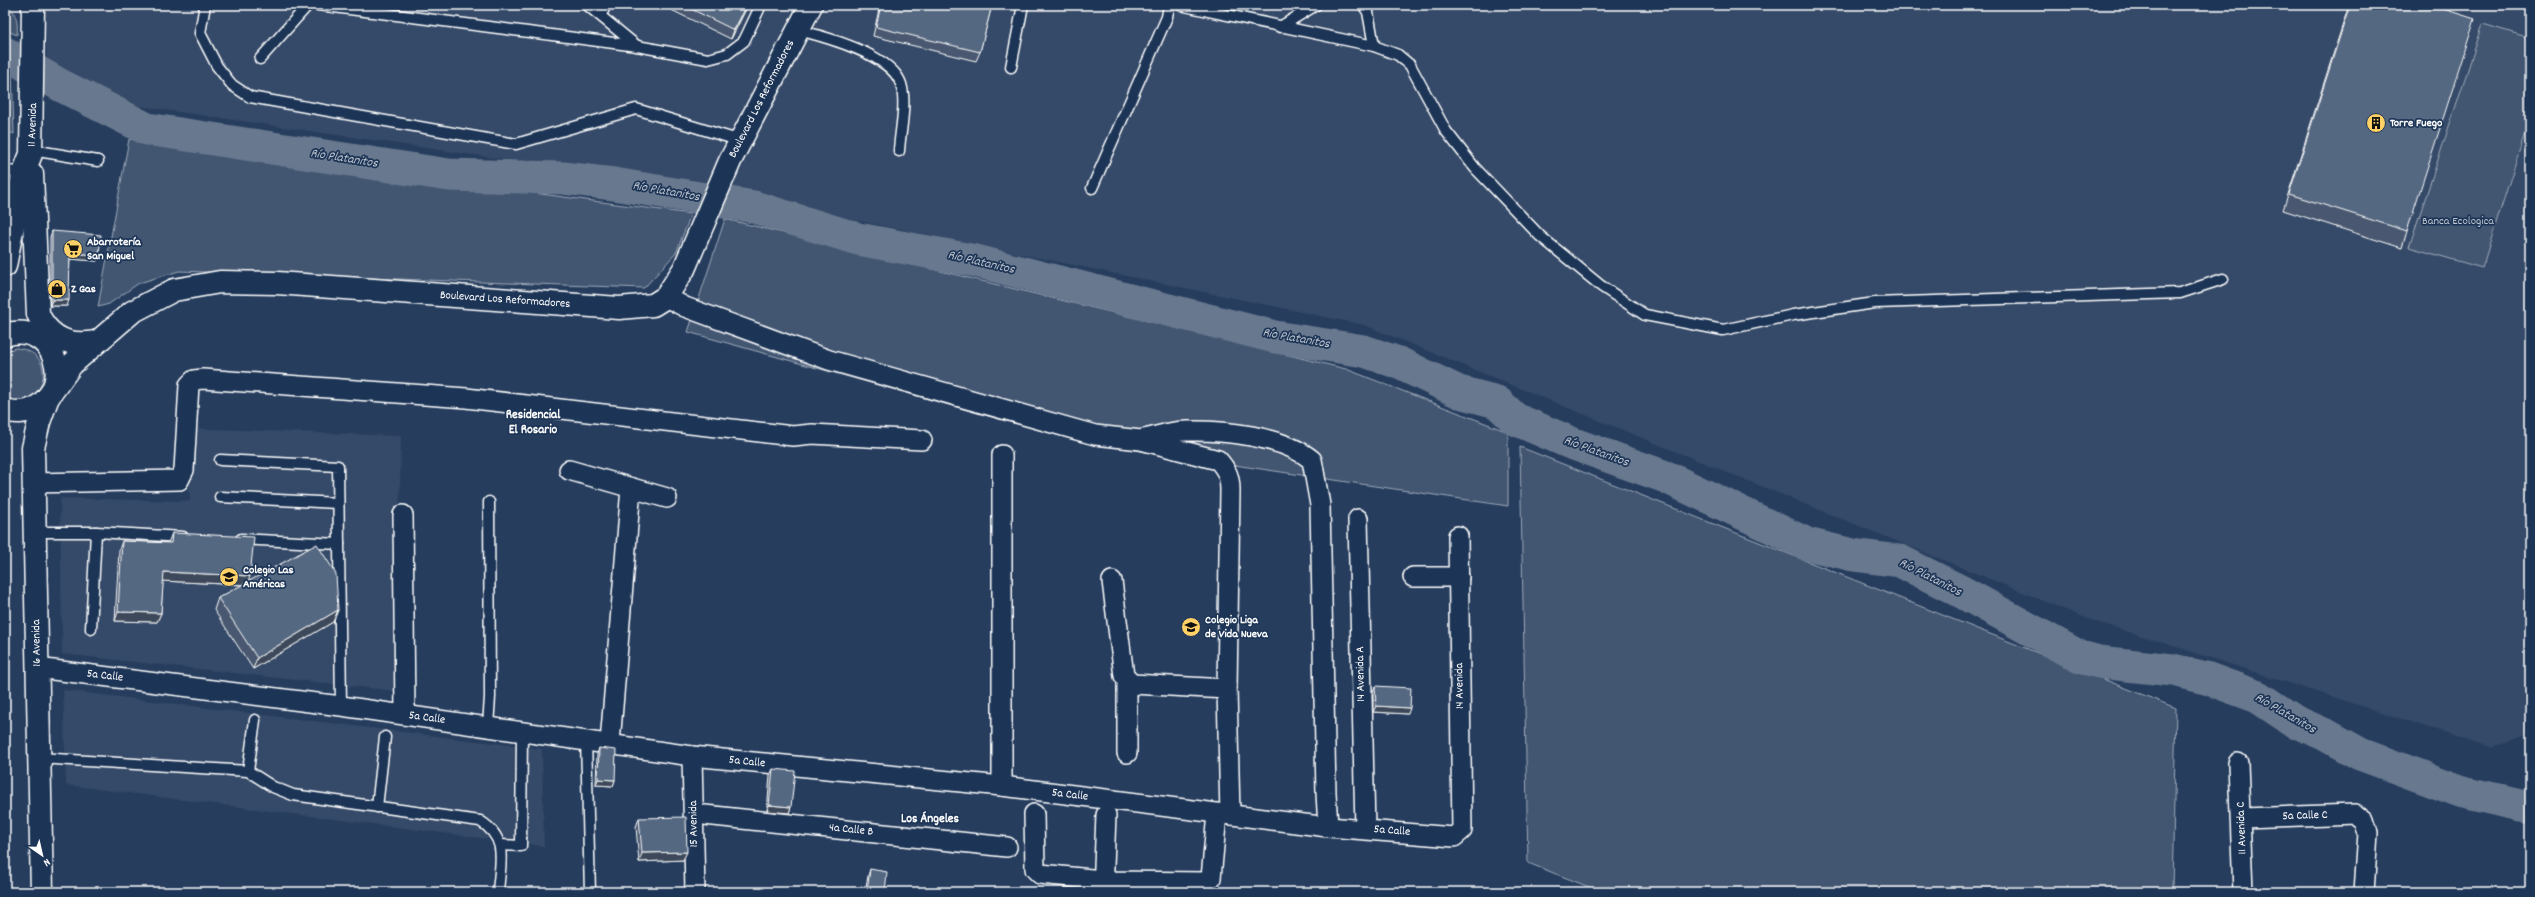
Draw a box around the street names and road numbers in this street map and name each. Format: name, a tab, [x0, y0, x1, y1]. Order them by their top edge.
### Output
street label: Boulevard Los Reformadores	[725, 37, 799, 161]
street label: 11 Avenida	[24, 102, 42, 147]
street label: Boulevard Los Reformadores	[439, 287, 571, 313]
street label: 16 Avenida	[28, 619, 46, 667]
street label: 14 Avenida A	[1352, 646, 1370, 702]
street label: 14 Avenida	[1451, 662, 1469, 709]
street label: 5a Calle	[86, 665, 124, 687]
street label: 5a Calle	[408, 707, 446, 729]
street label: 5a Calle	[728, 752, 766, 772]
street label: 5a Calle	[1051, 784, 1089, 806]
street label: 15 Avenida	[685, 800, 703, 848]
street label: 11 Avenida C	[2233, 801, 2251, 855]
street label: 5a Calle C	[2282, 807, 2328, 825]
street label: 4a Calle B	[828, 819, 874, 841]
street label: 5a Calle	[1373, 821, 1411, 841]

